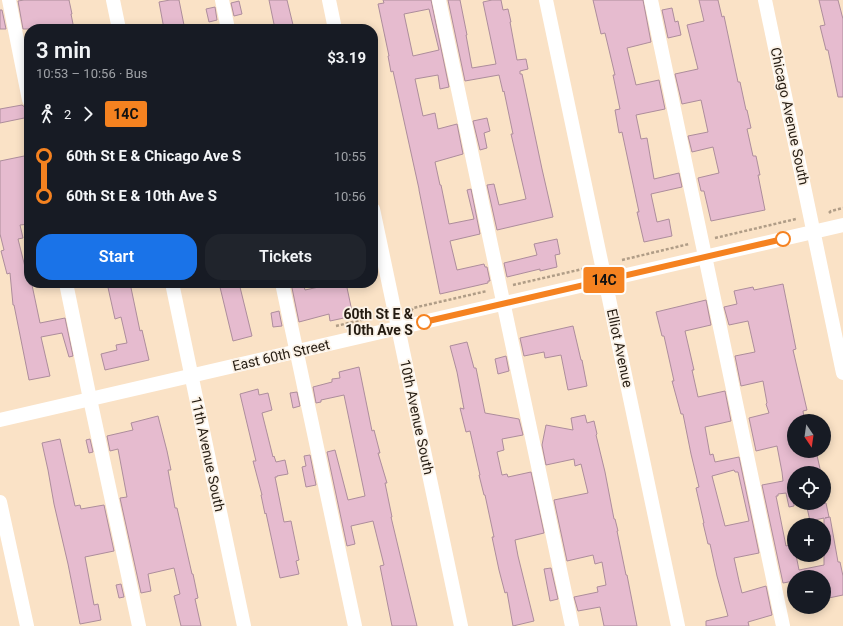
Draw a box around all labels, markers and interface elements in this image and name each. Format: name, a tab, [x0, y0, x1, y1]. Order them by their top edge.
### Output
text: 3 min	[36, 38, 91, 63]
street label: Chicago Avenue South	[768, 46, 812, 186]
text: $3.19	[327, 49, 366, 67]
text: 10:53 – 10:56 · Bus	[36, 66, 148, 81]
icon: walk	[36, 103, 58, 125]
icon: forward	[77, 103, 99, 125]
text: 14C	[113, 106, 139, 122]
text: 2	[64, 107, 71, 122]
text: 60th St E & Chicago Ave S	[66, 147, 241, 165]
text: 10:55	[334, 149, 366, 164]
text: 60th St E & 10th Ave S	[66, 187, 217, 205]
text: 10:56	[334, 189, 366, 204]
unlabelled marker	[775, 231, 791, 247]
button: Start	[36, 234, 197, 280]
button: Tickets	[205, 234, 366, 280]
line badge: 14C	[581, 267, 627, 293]
text: 14C	[591, 272, 617, 288]
place label: 60th St E & 10th Ave S	[343, 306, 414, 338]
street label: Elliot Avenue	[604, 307, 636, 389]
marker: 60th St E & 10th Ave S	[416, 314, 432, 330]
street label: East 60th Street	[231, 336, 332, 374]
street label: 10th Avenue South	[397, 358, 437, 476]
street label: 11th Avenue South	[188, 395, 228, 513]
north arrow	[787, 414, 831, 458]
map controls	[787, 414, 831, 614]
button: locate	[787, 466, 831, 510]
button: +	[787, 518, 831, 562]
button: −	[787, 570, 831, 614]

